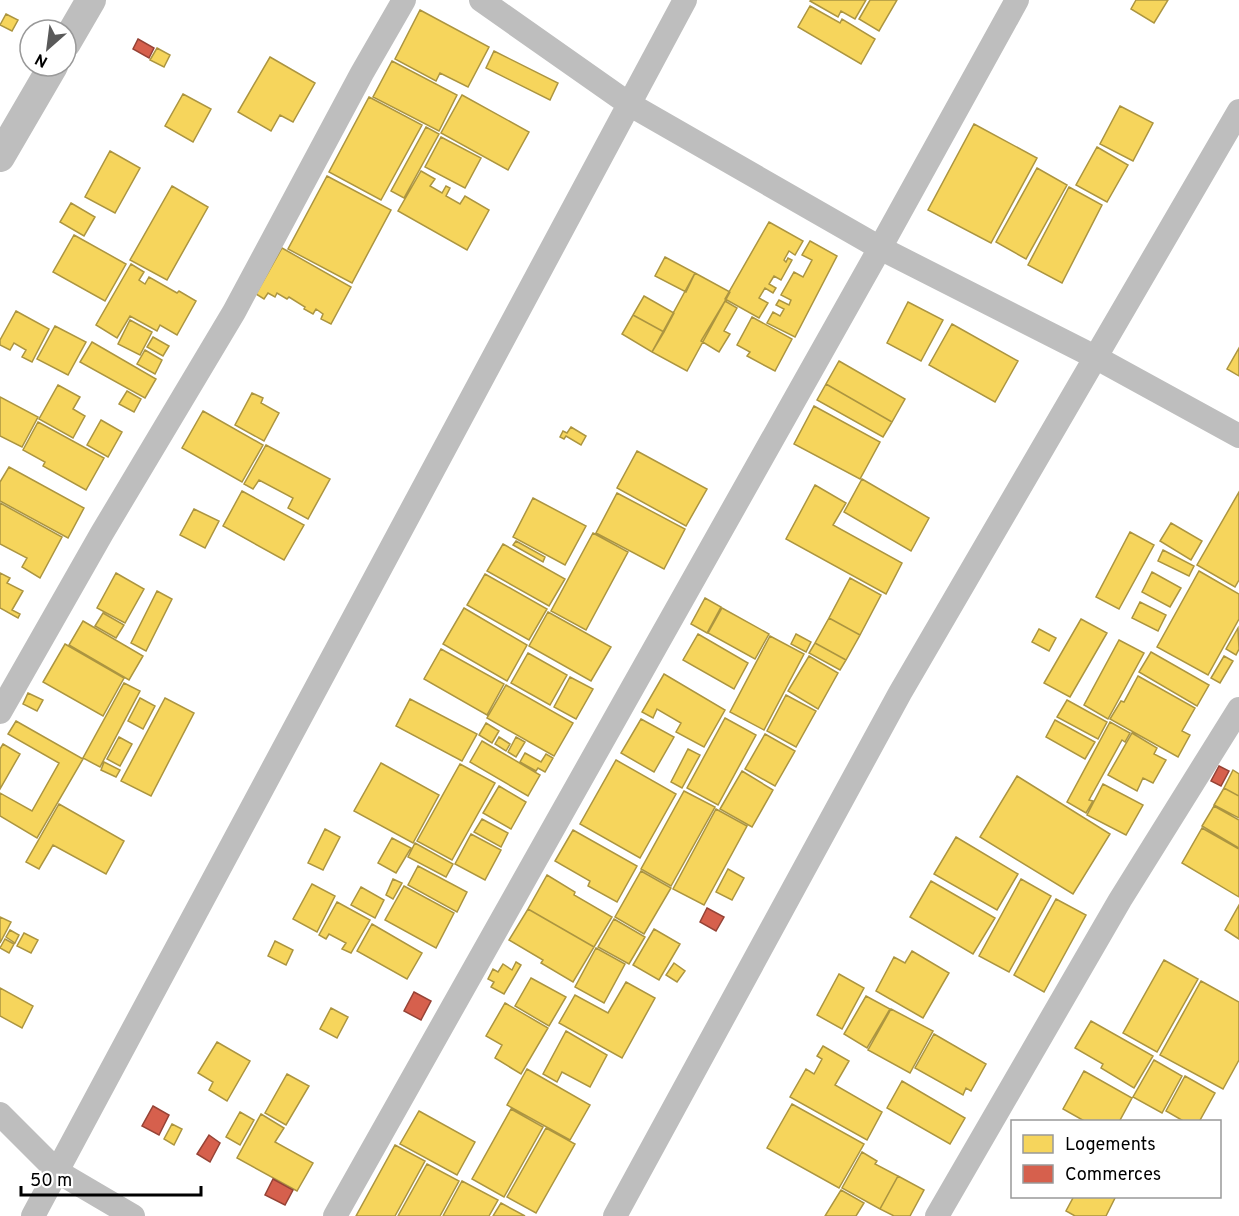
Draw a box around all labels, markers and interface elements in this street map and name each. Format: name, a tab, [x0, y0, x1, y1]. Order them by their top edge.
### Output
north arrow	[18, 18, 78, 78]
text: N	[32, 48, 52, 71]
legend	[1011, 1120, 1221, 1198]
text: Logements	[1065, 1134, 1156, 1157]
scale bar	[21, 1159, 201, 1197]
text: Commerces	[1065, 1164, 1161, 1187]
text: 50 m	[30, 1170, 72, 1193]

